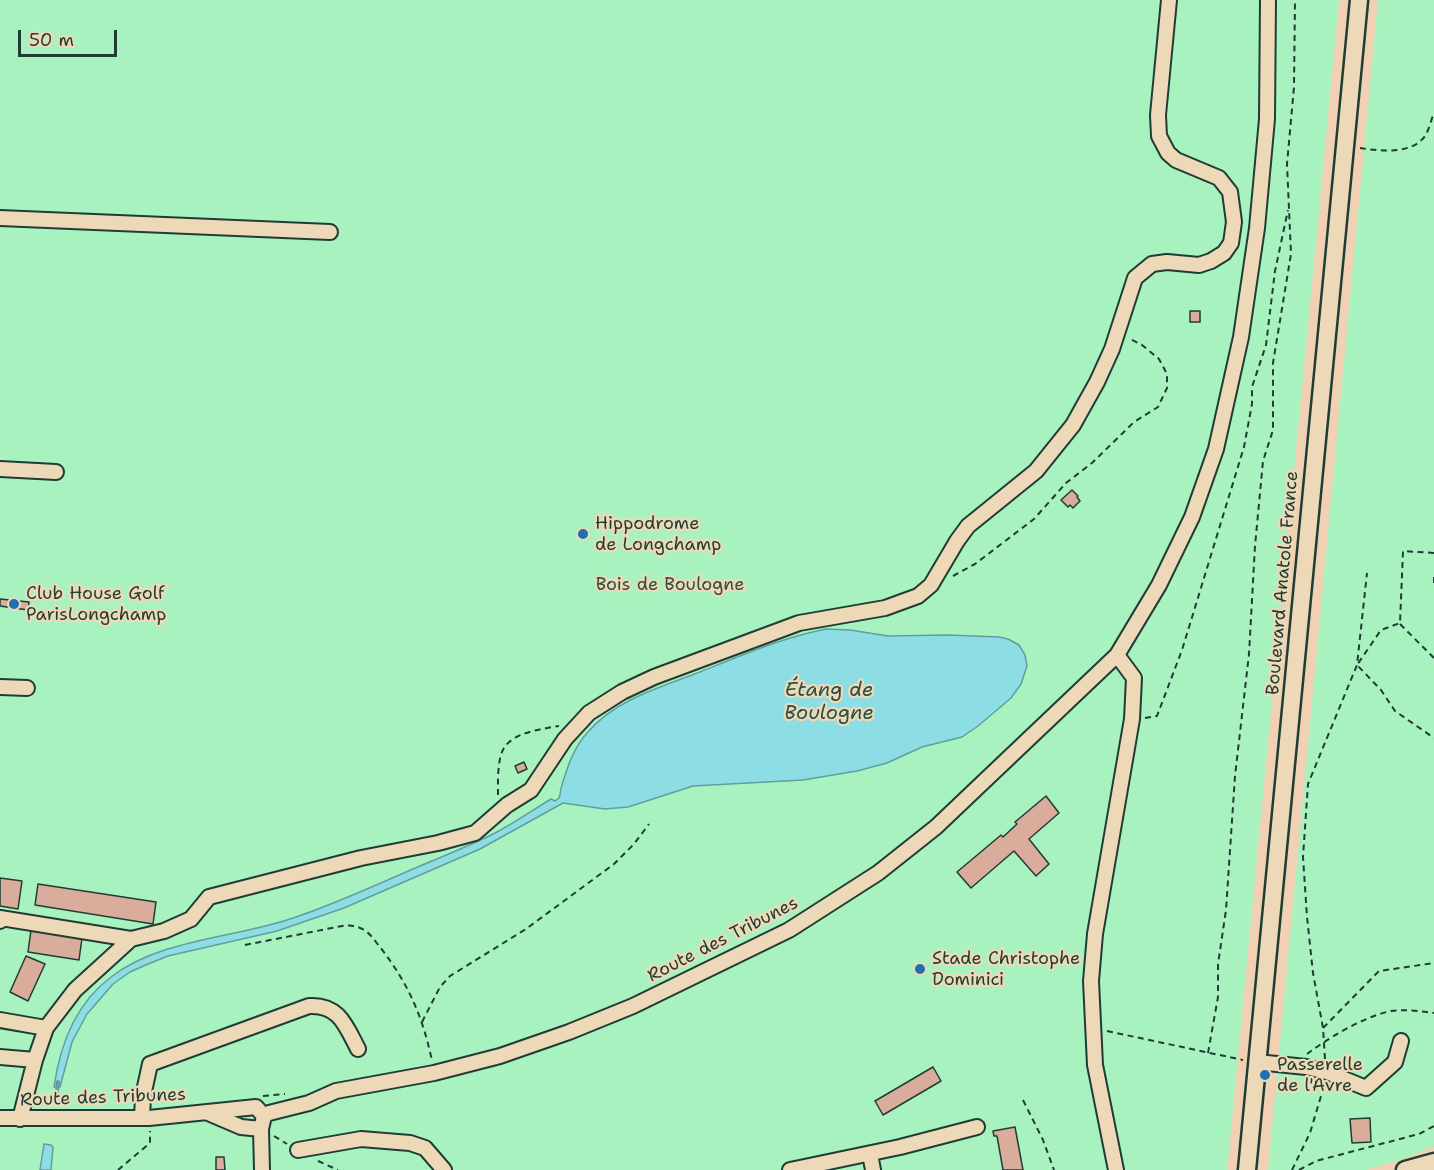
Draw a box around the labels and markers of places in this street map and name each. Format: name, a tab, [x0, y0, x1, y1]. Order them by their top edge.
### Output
place label: Hippodrome de Longchamp	[595, 513, 721, 556]
marker: Hippodrome de Longchamp	[576, 527, 590, 541]
place label: Club House Golf ParisLongchamp	[26, 583, 166, 626]
marker: Club House Golf ParisLongchamp	[7, 597, 21, 611]
place label: Stade Christophe Dominici	[932, 948, 1080, 990]
marker: Stade Christophe Dominici	[913, 962, 927, 976]
place label: Passerelle de l'Avre	[1277, 1054, 1363, 1096]
marker: Passerelle de l'Avre	[1258, 1068, 1272, 1082]

